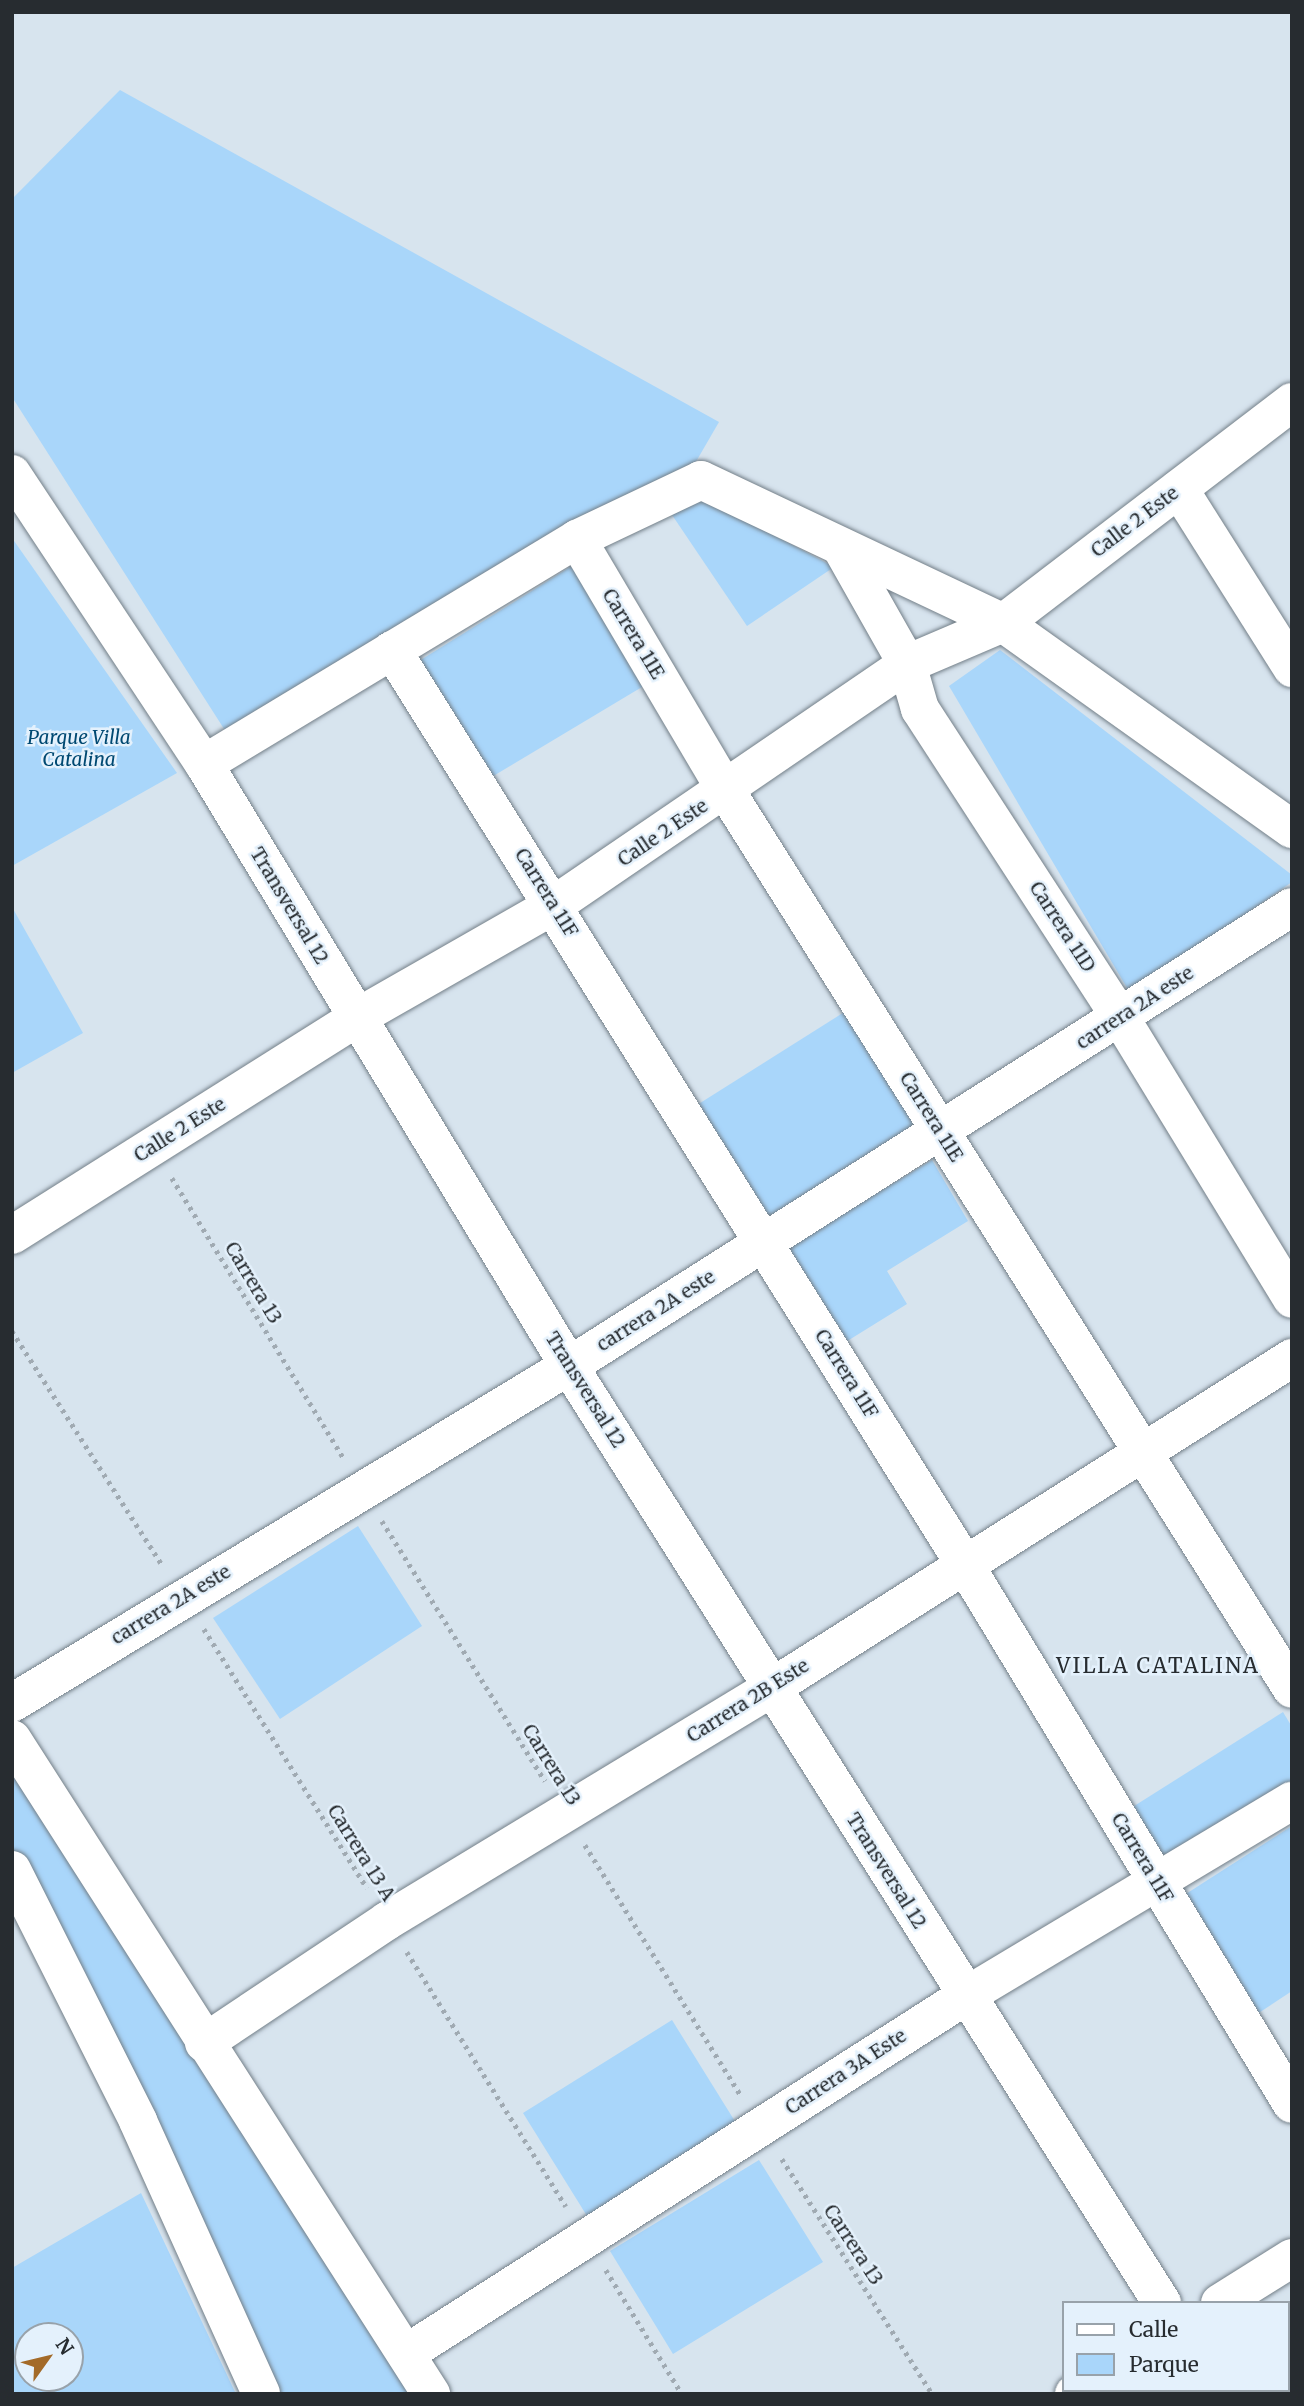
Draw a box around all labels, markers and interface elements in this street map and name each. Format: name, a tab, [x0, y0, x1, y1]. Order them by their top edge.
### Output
street label: Calle 2 Este	[1087, 482, 1183, 562]
street label: Carrera 11E	[597, 585, 669, 683]
park label: Parque Villa Catalina	[27, 727, 131, 771]
street label: Calle 2 Este	[614, 795, 712, 871]
street label: Transversal 12	[245, 843, 333, 969]
street label: Carrera 11F	[510, 844, 582, 942]
street label: Carrera 11D	[1024, 878, 1100, 976]
street label: carrera 2A este	[1072, 962, 1198, 1054]
street label: Carrera 11E	[895, 1068, 967, 1166]
street label: Calle 2 Este	[130, 1093, 230, 1167]
street label: Carrera 13	[220, 1238, 286, 1328]
street label: carrera 2A este	[593, 1266, 719, 1356]
street label: Carrera 11F	[810, 1325, 882, 1423]
street label: Transversal 12	[540, 1328, 630, 1452]
street label: carrera 2A este	[107, 1560, 235, 1650]
district label: VILLA CATALINA	[1058, 1653, 1258, 1679]
street label: Carrera 2B Este	[683, 1654, 813, 1748]
street label: Carrera 13	[517, 1720, 585, 1810]
street label: Carrera 13 A	[322, 1801, 400, 1905]
street label: Transversal 12	[841, 1809, 931, 1933]
street label: Carrera 11F	[1106, 1809, 1178, 1907]
street label: Carrera 3A Este	[781, 2024, 911, 2120]
street label: Carrera 13	[819, 2201, 887, 2289]
legend	[1062, 2301, 1290, 2392]
text: Calle	[1129, 2316, 1178, 2343]
north arrow	[14, 2322, 84, 2392]
text: N	[51, 2333, 79, 2359]
text: Parque	[1129, 2351, 1199, 2378]

